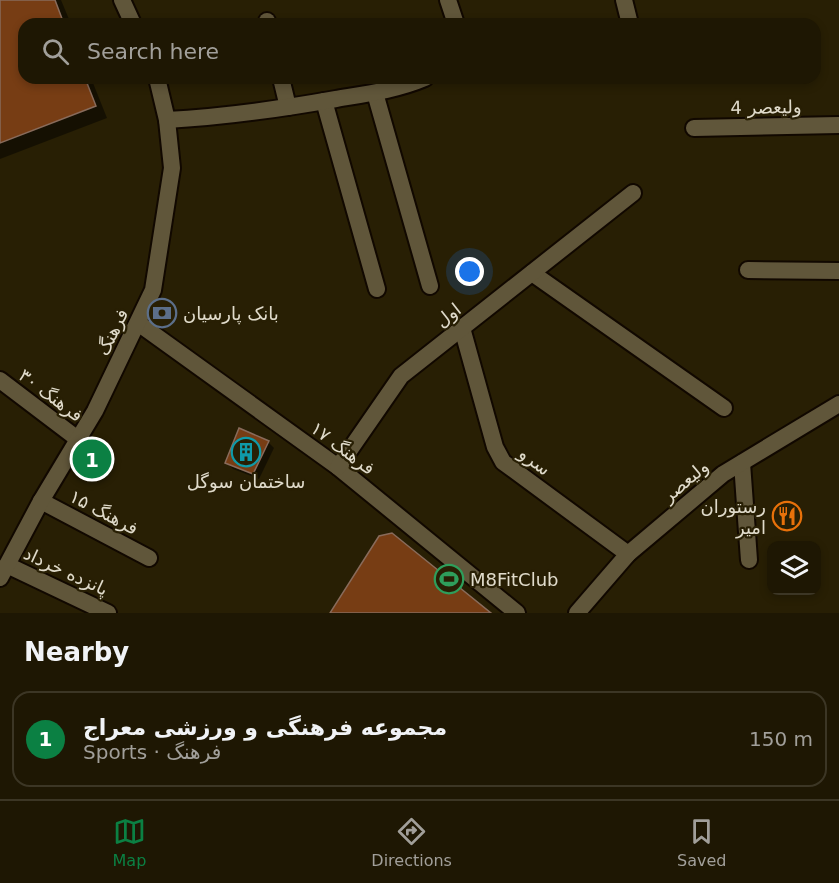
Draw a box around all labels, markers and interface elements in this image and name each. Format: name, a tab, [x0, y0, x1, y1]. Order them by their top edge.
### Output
search box	[18, 18, 821, 84]
icon: search	[39, 35, 72, 68]
text: Search here	[87, 39, 219, 64]
street label: ولیعصر 4	[730, 96, 802, 119]
your location	[455, 257, 484, 286]
bank icon: بانک پارسیان	[146, 297, 178, 329]
street label: اول	[431, 298, 466, 332]
place label: بانک پارسیان	[183, 303, 279, 325]
street label: فرهنگ	[92, 305, 133, 359]
street label: فرهنگ ۳۰	[14, 364, 87, 427]
street label: فرهنگ ۱۷	[306, 417, 379, 480]
pin: 1	[72, 436, 112, 482]
building icon: ساختمان سوگل	[230, 436, 262, 468]
street label: سرو	[514, 442, 555, 480]
street label: ولیعصر	[657, 456, 713, 508]
place label: ساختمان سوگل	[187, 471, 305, 493]
street label: فرهنگ ۱۵	[66, 485, 142, 540]
place label: رستوران امیر	[701, 496, 766, 539]
restaurant icon: رستوران امیر	[771, 500, 803, 532]
map controls	[767, 541, 821, 595]
button: layers	[767, 541, 821, 595]
street label: پانزده خرداد	[20, 542, 112, 601]
sports icon: M8FitClub	[433, 563, 465, 595]
place label: M8FitClub	[470, 569, 559, 590]
text: Nearby	[24, 637, 129, 667]
text: مجموعه فرهنگی و ورزشی معراج	[83, 715, 447, 740]
text: 1	[39, 727, 52, 751]
text: 150 m	[749, 727, 813, 751]
text: Sports · فرهنگ	[83, 740, 221, 764]
tab: Map	[113, 815, 146, 870]
tab: Directions	[371, 815, 452, 870]
tab: Saved	[677, 815, 726, 870]

